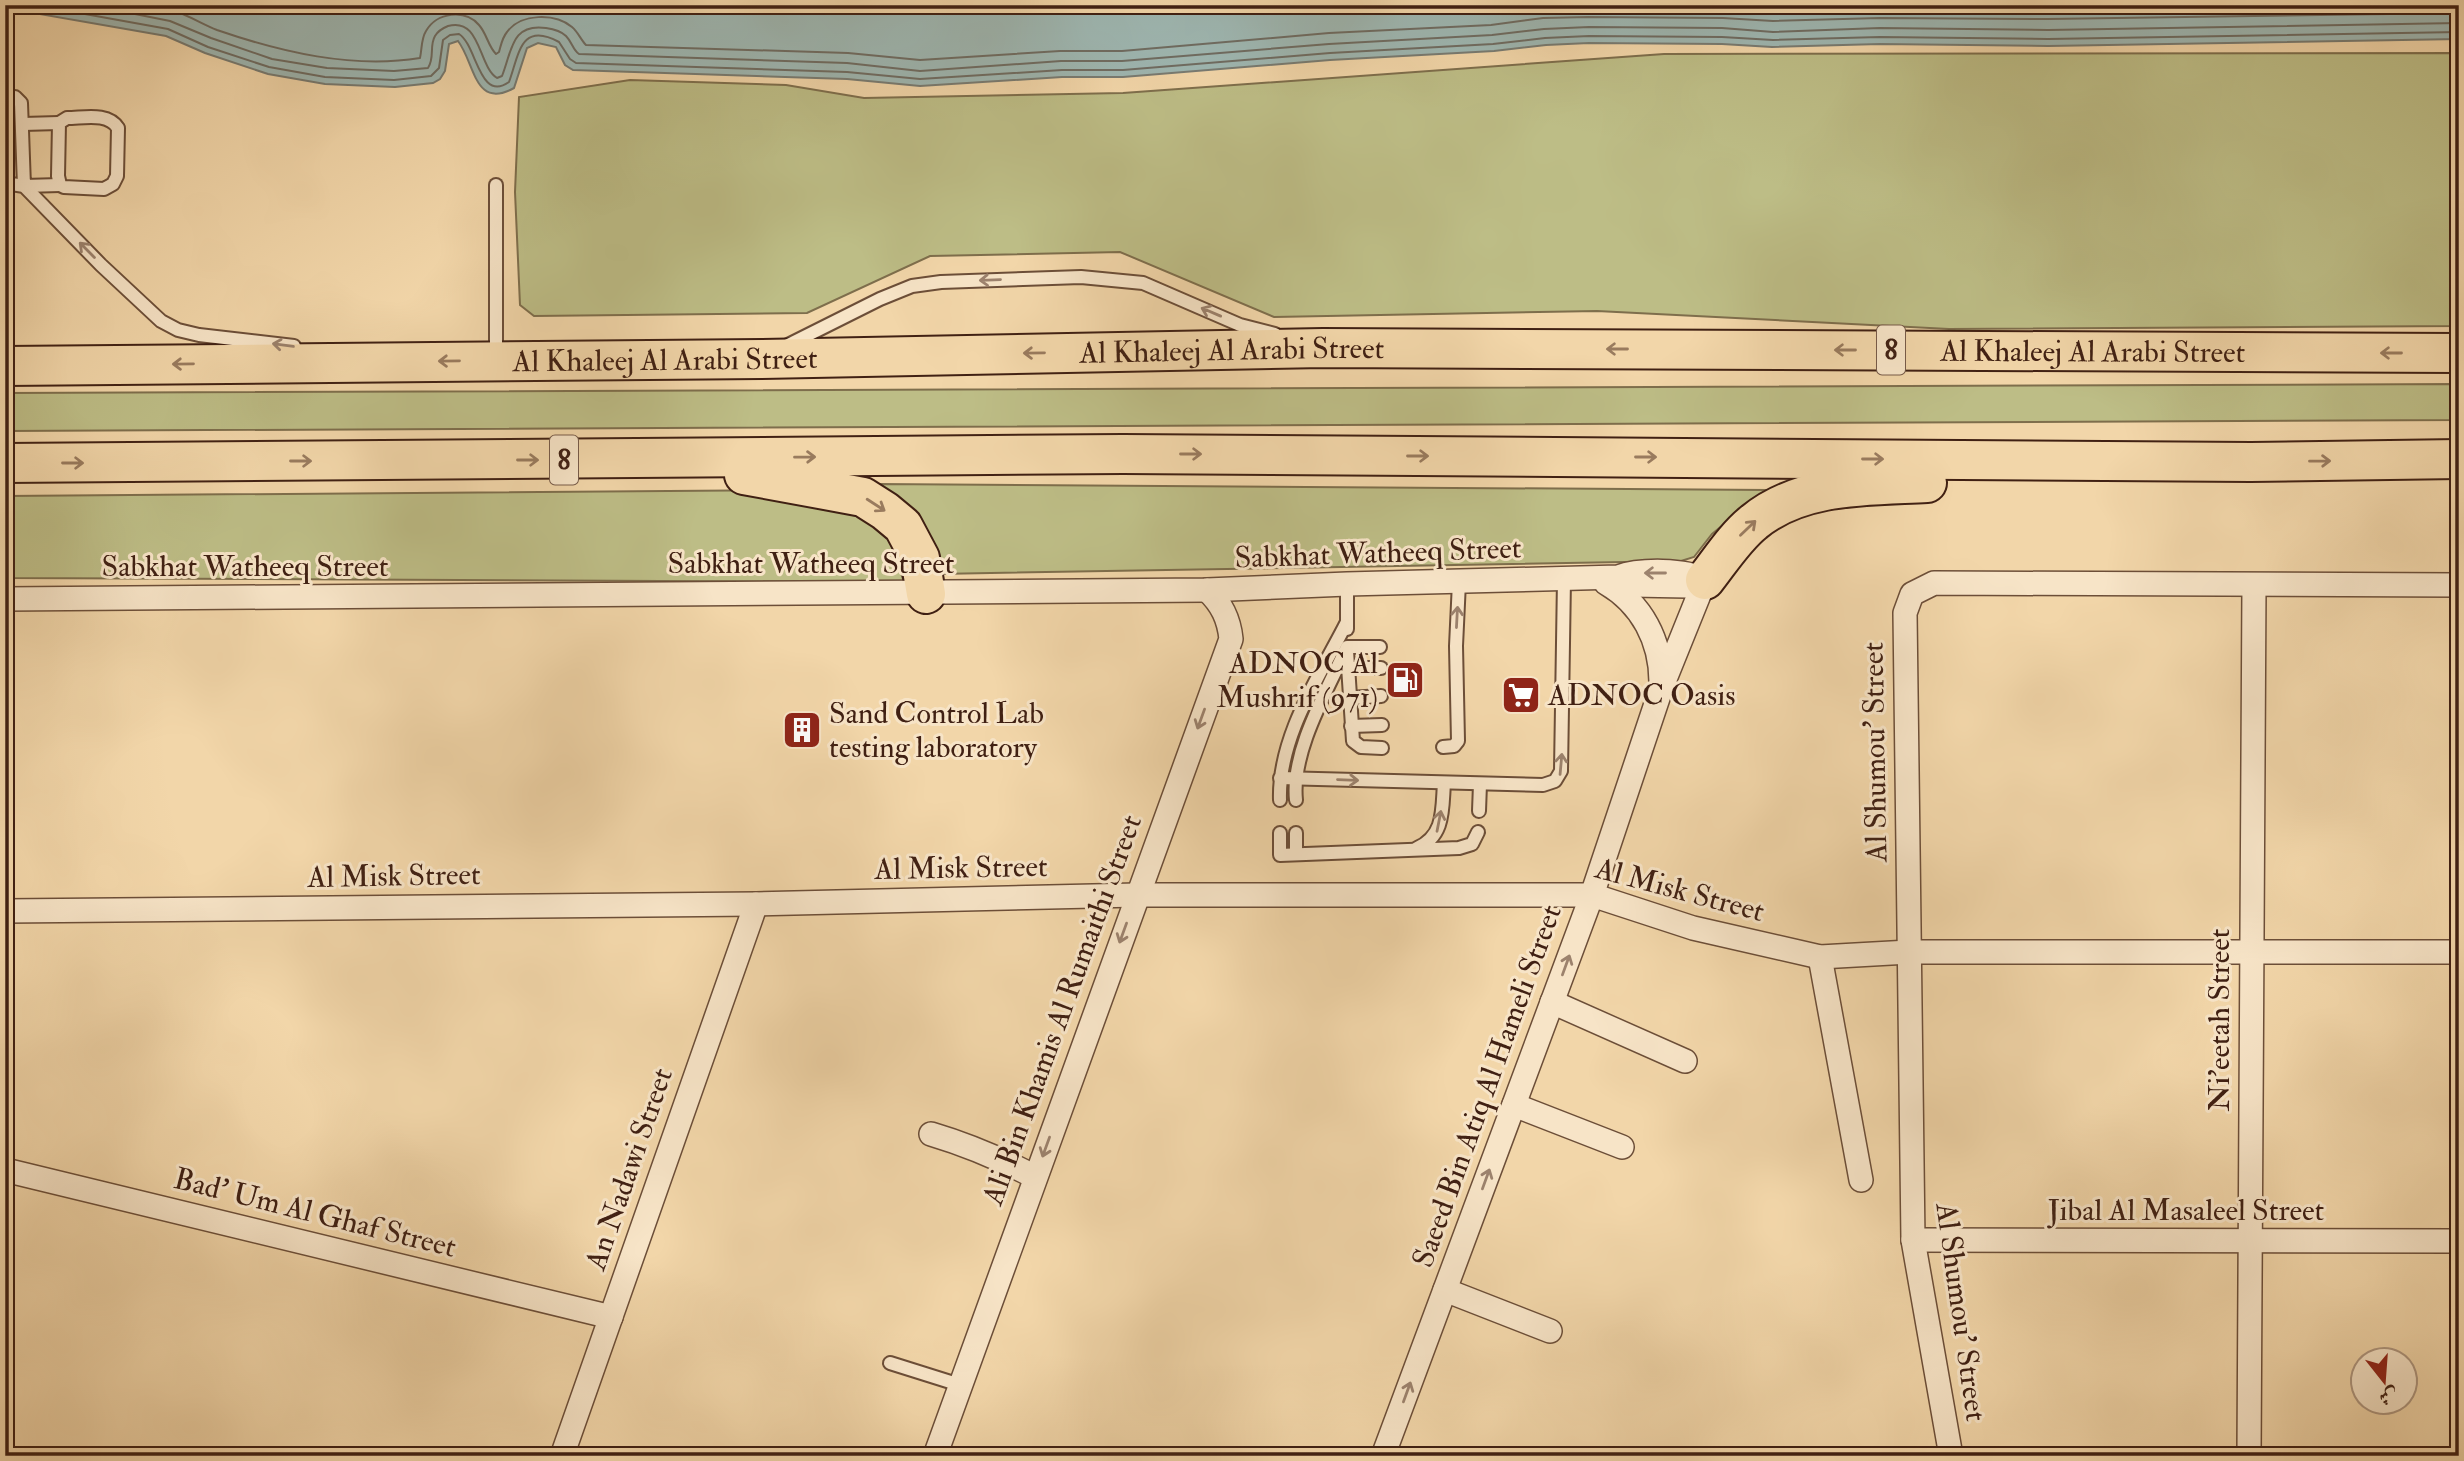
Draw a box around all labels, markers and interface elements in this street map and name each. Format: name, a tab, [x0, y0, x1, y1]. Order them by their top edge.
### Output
one-way arrow	[78, 242, 95, 259]
one-way arrow	[979, 274, 1002, 287]
one-way arrow	[1201, 305, 1222, 318]
road number: 8	[1877, 326, 1905, 374]
street label: Al Khaleej Al Arabi Street	[1078, 329, 1385, 371]
street label: Al Khaleej Al Arabi Street	[1939, 332, 2246, 371]
one-way arrow	[272, 338, 294, 351]
street label: Al Khaleej Al Arabi Street	[511, 339, 818, 380]
one-way arrow	[1606, 342, 1629, 356]
one-way arrow	[1833, 343, 1856, 357]
one-way arrow	[1023, 346, 1046, 360]
one-way arrow	[2379, 346, 2402, 360]
one-way arrow	[437, 354, 460, 368]
one-way arrow	[172, 357, 195, 371]
road number: 8	[550, 435, 578, 484]
one-way arrow	[1179, 447, 1202, 461]
one-way arrow	[1407, 449, 1430, 463]
one-way arrow	[793, 450, 816, 464]
one-way arrow	[1634, 450, 1657, 464]
one-way arrow	[1862, 452, 1885, 466]
one-way arrow	[517, 453, 540, 467]
one-way arrow	[289, 454, 312, 468]
one-way arrow	[2308, 454, 2331, 467]
one-way arrow	[62, 456, 85, 469]
one-way arrow	[866, 498, 885, 513]
one-way arrow	[1740, 519, 1757, 536]
street label: Sabkhat Watheeq Street	[1234, 529, 1522, 576]
street label: Sabkhat Watheeq Street	[668, 545, 955, 582]
street label: Sabkhat Watheeq Street	[102, 548, 389, 585]
one-way arrow	[1644, 566, 1667, 580]
one-way arrow	[1451, 606, 1464, 629]
street label: Al Shumou' Street	[1855, 641, 1895, 863]
place label: ADNOC Al Mushrif (971)	[1217, 645, 1378, 716]
fuel station icon: ADNOC Al Mushrif (971)	[1384, 659, 1426, 701]
supermarket icon: ADNOC Oasis	[1500, 674, 1542, 716]
place label: ADNOC Oasis	[1547, 677, 1736, 714]
place label: Sand Control Lab testing laboratory	[829, 695, 1044, 766]
one-way arrow	[1194, 708, 1207, 730]
building icon: Sand Control Lab testing laboratory	[781, 709, 823, 751]
one-way arrow	[1555, 753, 1568, 776]
one-way arrow	[1336, 773, 1359, 786]
street label: Ali Bin Khamis Al Rumaithi Street	[974, 810, 1150, 1211]
one-way arrow	[1433, 810, 1447, 833]
street label: Al Misk Street	[873, 848, 1048, 888]
street label: Al Misk Street	[1591, 849, 1769, 930]
street label: Al Misk Street	[306, 856, 481, 896]
street label: Saeed Bin Atiq Al Hameli Street	[1404, 899, 1570, 1272]
one-way arrow	[1116, 921, 1128, 943]
street label: Ni'eetah Street	[2201, 928, 2238, 1112]
one-way arrow	[1560, 955, 1573, 977]
street label: An Nadawi Street	[577, 1063, 681, 1276]
one-way arrow	[1039, 1135, 1051, 1157]
street label: Bad' Um Al Ghaf Street	[170, 1160, 460, 1266]
one-way arrow	[1481, 1168, 1494, 1190]
street label: Jibal Al Masaleel Street	[2047, 1192, 2325, 1229]
street label: Al Shumou' Street	[1927, 1199, 1995, 1424]
north arrow	[2348, 1346, 2418, 1416]
one-way arrow	[1402, 1381, 1414, 1403]
text: ش	[2376, 1382, 2401, 1411]

